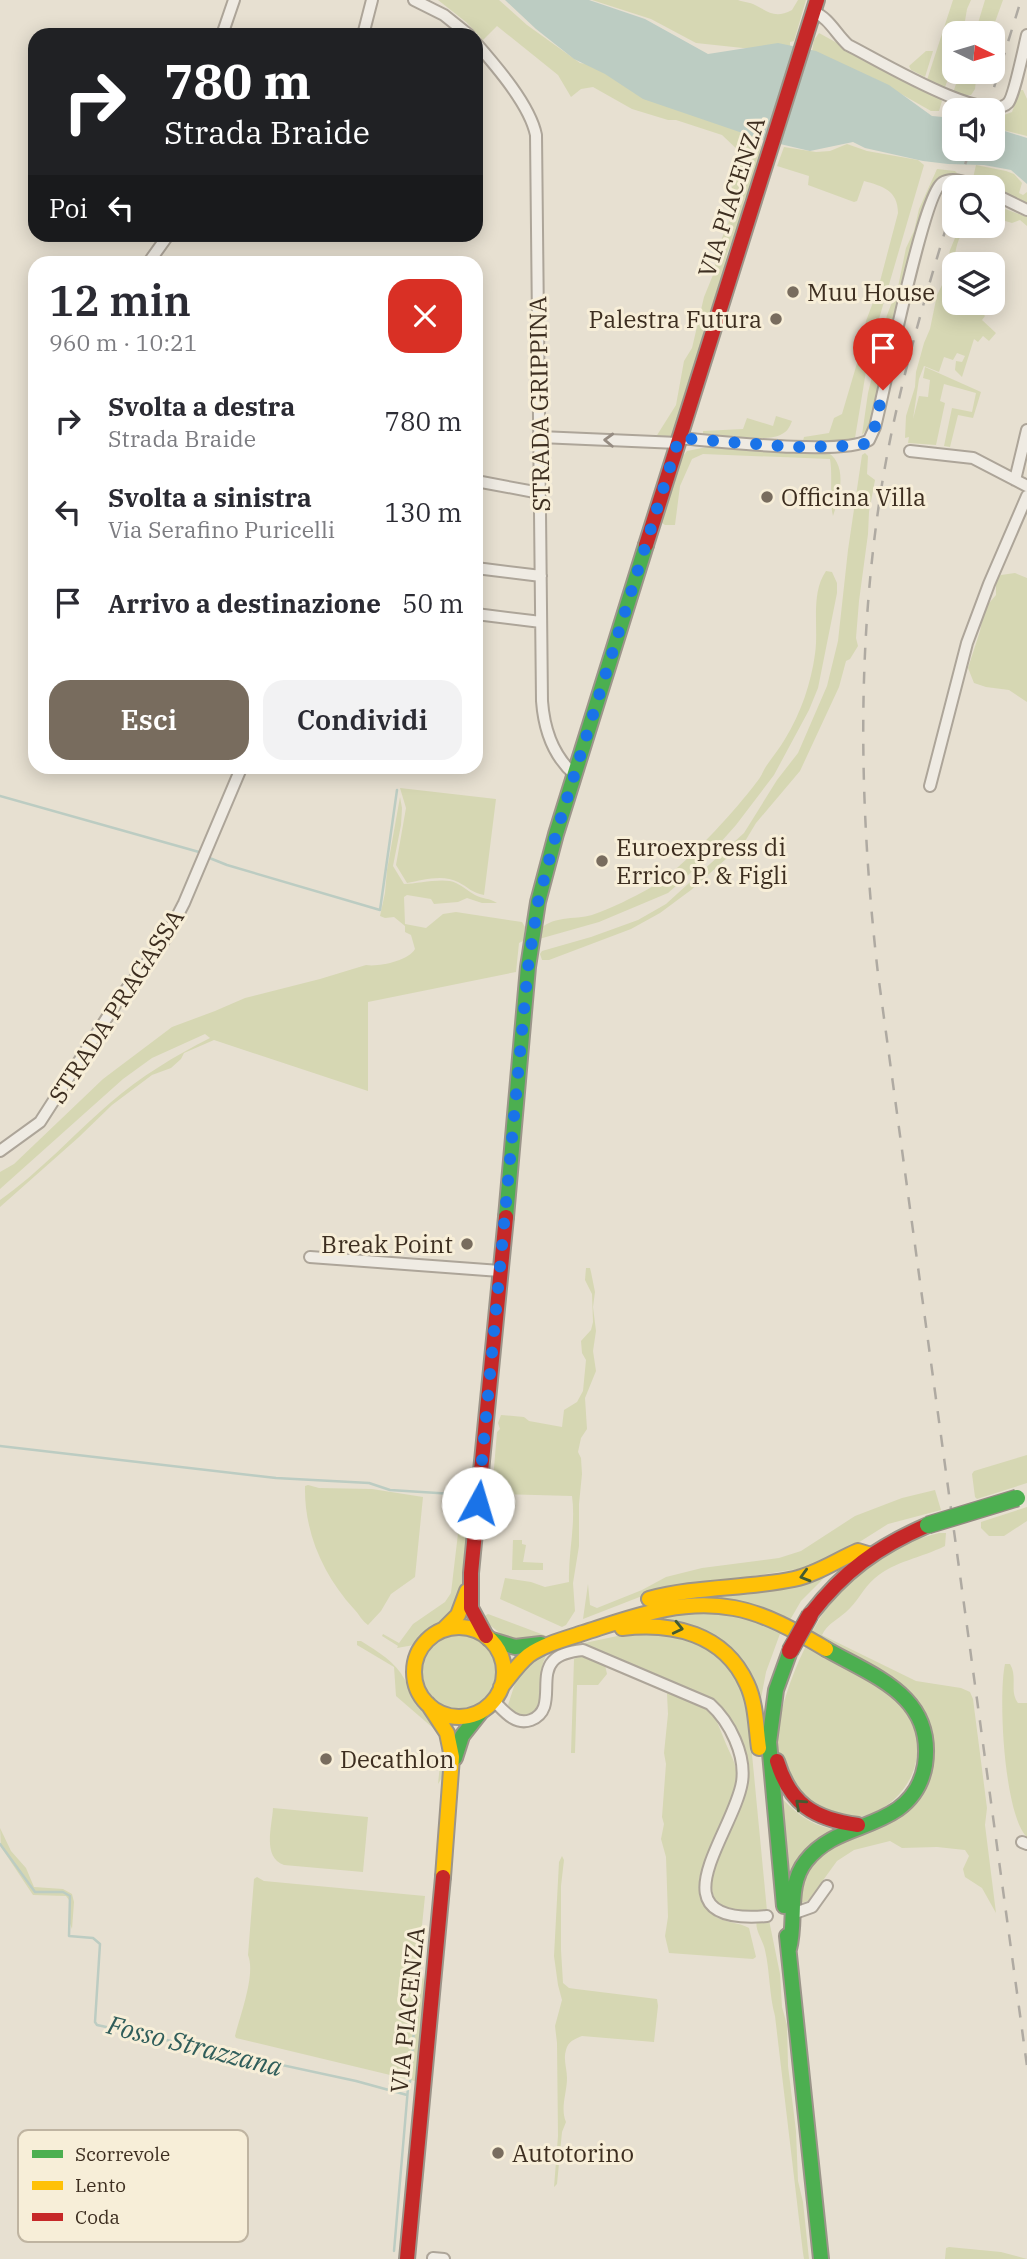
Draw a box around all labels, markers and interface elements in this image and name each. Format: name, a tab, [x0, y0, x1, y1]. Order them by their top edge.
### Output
north arrow	[942, 21, 1004, 84]
map controls	[942, 21, 1005, 315]
text: 780 m	[164, 49, 311, 112]
icon: right	[49, 56, 140, 147]
button: sound	[942, 98, 1005, 161]
text: Strada Braide	[164, 111, 370, 153]
street label: VIA PIACENZA	[690, 112, 772, 281]
button: search	[942, 175, 1005, 238]
icon: left	[102, 189, 140, 227]
text: Poi	[49, 191, 88, 225]
button: layers	[942, 252, 1005, 315]
text: 12 min	[49, 273, 191, 328]
place label: Muu House	[807, 276, 935, 308]
button: close	[388, 279, 462, 353]
marker: Muu House	[785, 284, 801, 300]
street label: STRADA GRIPPINA	[521, 295, 557, 512]
place label: Palestra Futura	[589, 303, 762, 335]
marker: Palestra Futura	[768, 311, 784, 327]
pin	[853, 318, 913, 390]
text: 960 m · 10:21	[49, 327, 198, 357]
icon: arrive	[864, 329, 902, 367]
text: Svolta a destra	[108, 389, 295, 423]
icon: right	[49, 402, 87, 440]
text: 780 m	[384, 404, 462, 438]
text: Strada Braide	[108, 423, 256, 453]
one-way arrow	[604, 432, 615, 447]
text: Svolta a sinistra	[108, 480, 312, 514]
place label: Officina Villa	[781, 481, 926, 513]
marker: Officina Villa	[759, 489, 775, 505]
icon: left	[49, 493, 87, 531]
text: 130 m	[384, 495, 462, 529]
text: Via Serafino Puricelli	[108, 514, 335, 544]
icon: arrive	[49, 584, 87, 622]
text: Arrivo a destinazione	[108, 586, 381, 620]
text: 50 m	[402, 586, 464, 620]
button: Esci	[49, 680, 249, 760]
button: Condividi	[263, 680, 462, 760]
place label: Euroexpress di Errico P. & Figli	[616, 831, 788, 891]
marker: Euroexpress di Errico P. & Figli	[594, 853, 610, 869]
street label: STRADA PRAGASSA	[41, 902, 191, 1109]
place label: Break Point	[321, 1228, 453, 1260]
marker: Break Point	[459, 1236, 475, 1252]
position arrow	[441, 1466, 515, 1540]
one-way arrow	[800, 1567, 812, 1582]
one-way arrow	[672, 1620, 684, 1634]
place label: Decathlon	[340, 1743, 455, 1775]
marker: Decathlon	[318, 1751, 334, 1767]
one-way arrow	[795, 1800, 808, 1812]
street label: VIA PIACENZA	[382, 1925, 432, 2095]
water label: Fosso Strazzana	[103, 2007, 286, 2083]
legend	[18, 2130, 248, 2242]
place label: Autotorino	[512, 2137, 634, 2169]
text: Scorrevole	[75, 2142, 170, 2166]
marker: Autotorino	[490, 2145, 506, 2161]
text: Lento	[75, 2173, 126, 2197]
text: Coda	[75, 2205, 120, 2229]

